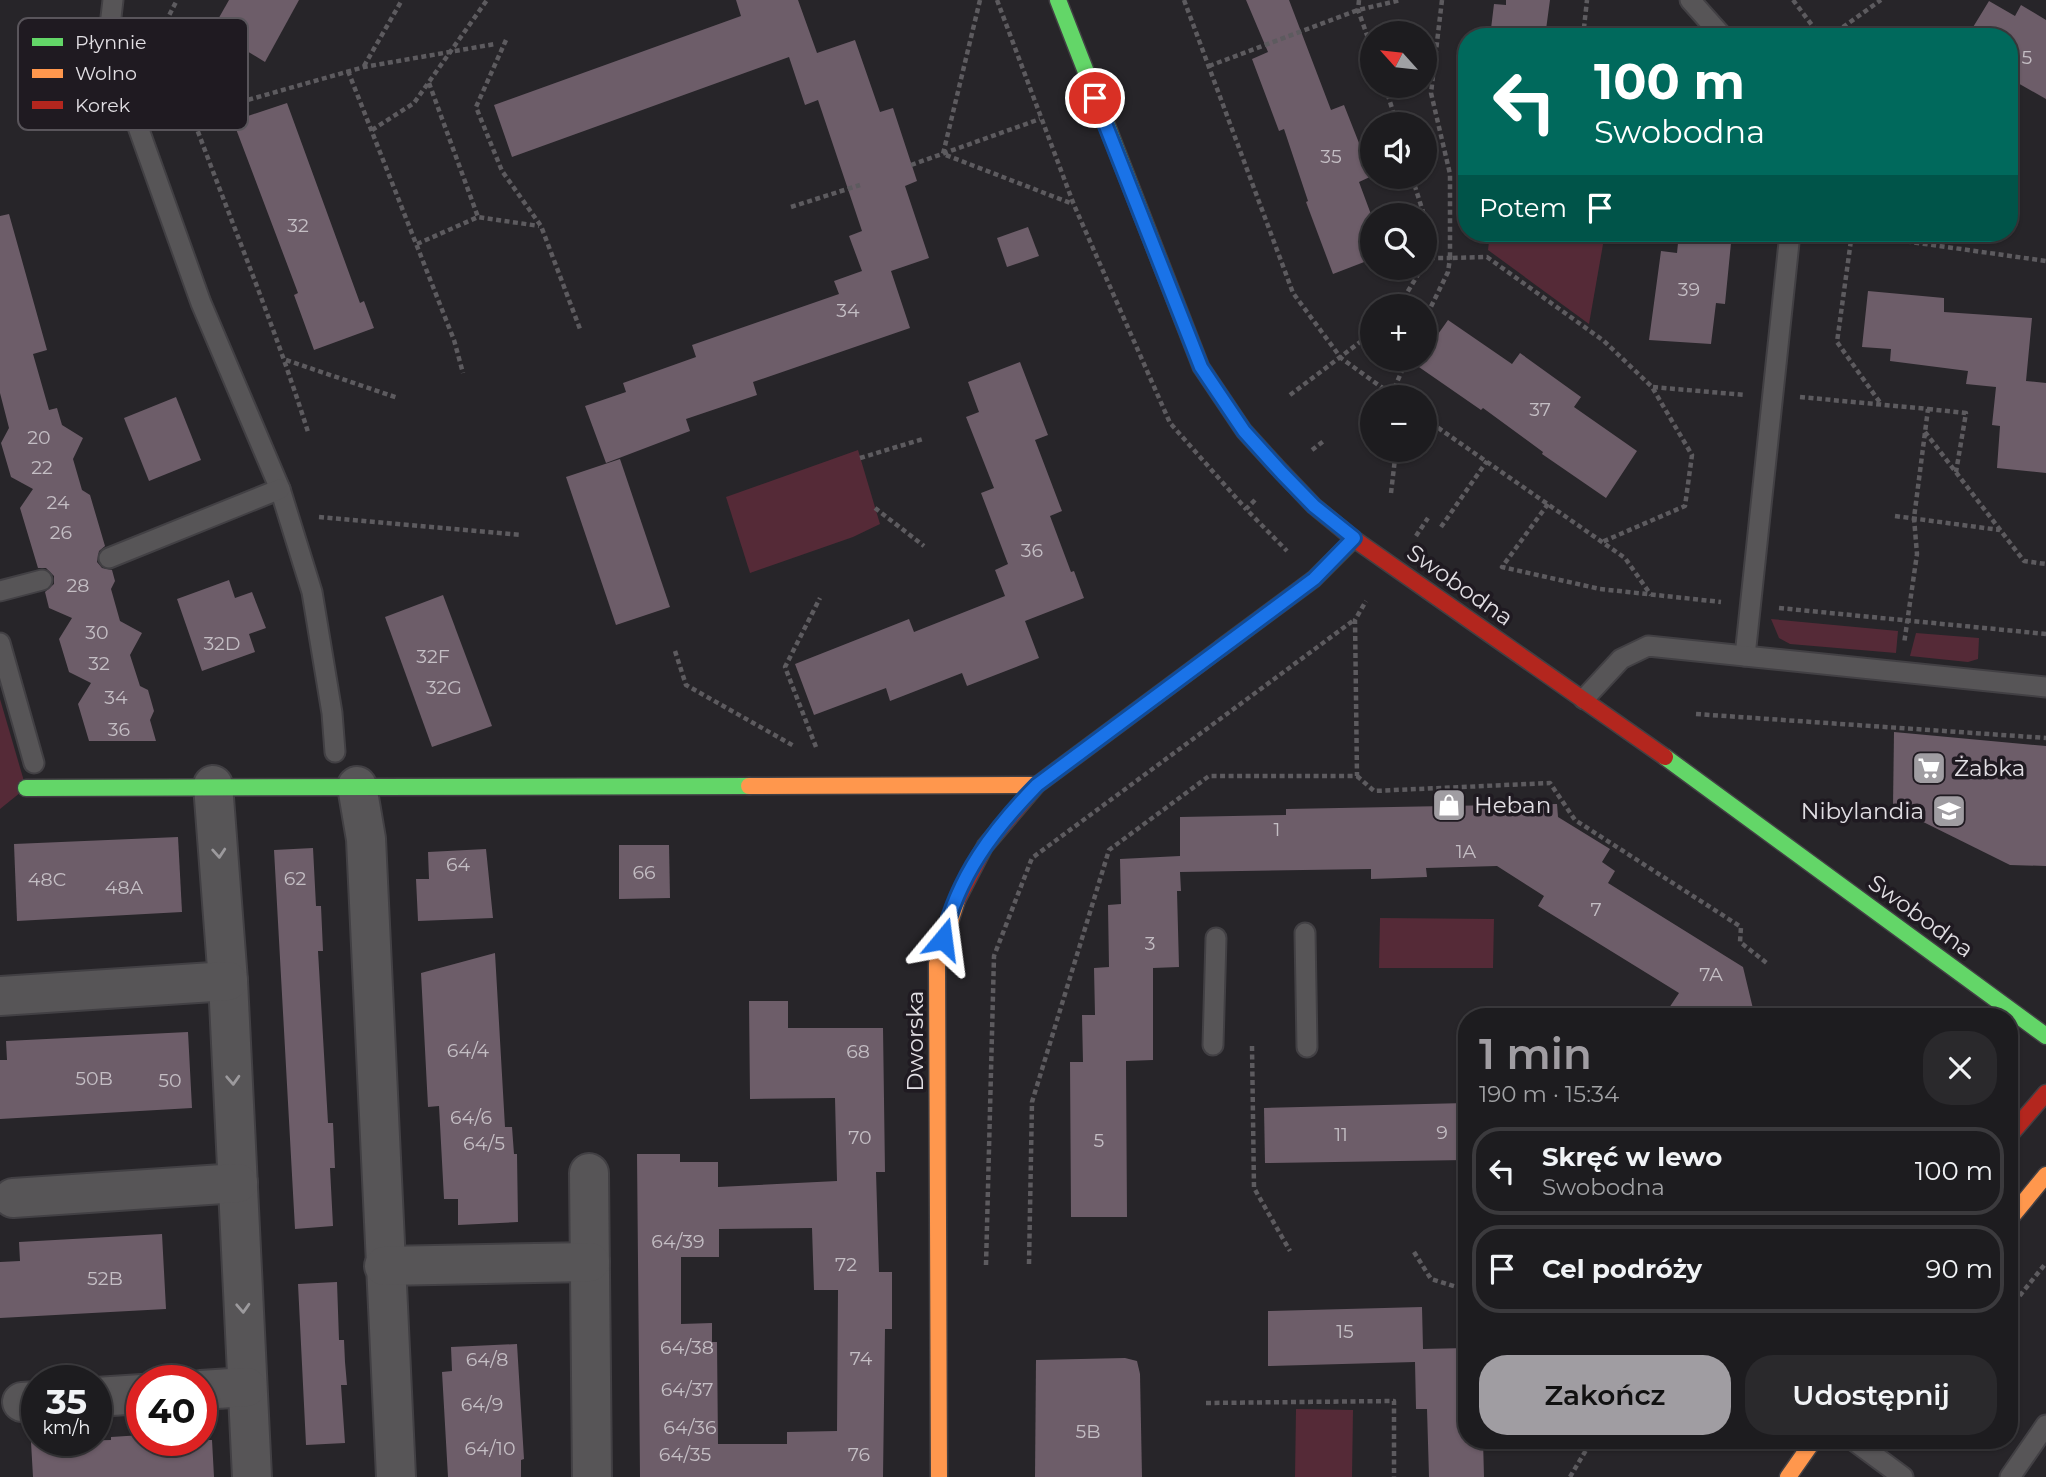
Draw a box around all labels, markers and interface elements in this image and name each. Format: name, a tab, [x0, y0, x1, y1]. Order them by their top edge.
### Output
legend	[18, 18, 248, 130]
north arrow	[1360, 21, 1437, 98]
map controls	[1360, 21, 1437, 462]
text: Płynnie	[75, 31, 146, 54]
house number: 5	[2022, 46, 2033, 69]
text: 100 m	[1594, 52, 1745, 111]
icon: left	[1479, 56, 1570, 147]
text: Wolno	[75, 62, 137, 85]
pin	[1065, 68, 1125, 128]
icon: arrive	[1076, 79, 1114, 117]
text: Korek	[75, 94, 131, 117]
button: sound	[1360, 112, 1437, 189]
text: Swobodna	[1594, 112, 1765, 151]
house number: 35	[1320, 145, 1342, 168]
icon: arrive	[1581, 189, 1619, 227]
text: Potem	[1479, 192, 1567, 224]
button: search	[1360, 203, 1437, 280]
house number: 32	[287, 214, 309, 237]
house number: 39	[1678, 278, 1700, 301]
button: +	[1360, 294, 1437, 371]
house number: 34	[836, 299, 860, 322]
button: −	[1360, 385, 1437, 462]
house number: 37	[1529, 398, 1551, 421]
house number: 20	[27, 426, 51, 449]
house number: 22	[31, 456, 53, 479]
house number: 24	[47, 491, 70, 514]
house number: 26	[50, 521, 72, 544]
street label: Swobodna	[1402, 538, 1518, 632]
house number: 36	[1021, 539, 1043, 562]
house number: 28	[67, 574, 89, 597]
house number: 30	[85, 621, 109, 644]
house number: 32D	[203, 632, 241, 655]
house number: 32F	[416, 645, 450, 668]
house number: 32	[88, 652, 110, 675]
house number: 32G	[426, 676, 462, 699]
house number: 34	[104, 686, 128, 709]
house number: 36	[108, 718, 130, 741]
supermarket icon: Żabka	[1910, 749, 1948, 787]
place label: Żabka	[1954, 754, 2025, 782]
shop icon: Heban	[1430, 786, 1468, 824]
place label: Heban	[1474, 791, 1551, 819]
school or university icon: Nibylandia	[1930, 792, 1968, 830]
place label: Nibylandia	[1801, 797, 1924, 825]
house number: 1	[1274, 818, 1280, 841]
house number: 1A	[1456, 840, 1477, 863]
one-way arrow	[211, 848, 226, 859]
house number: 64	[446, 853, 471, 876]
house number: 66	[632, 861, 656, 884]
house number: 62	[284, 867, 306, 890]
house number: 48C	[28, 868, 66, 891]
street label: Swobodna	[1863, 869, 1979, 963]
house number: 48A	[105, 876, 144, 899]
house number: 7	[1590, 898, 1602, 921]
position arrow	[906, 902, 980, 976]
house number: 3	[1145, 932, 1155, 955]
house number: 7A	[1699, 963, 1723, 986]
street label: Dworska	[901, 991, 929, 1091]
text: 1 min	[1479, 1028, 1592, 1080]
button: close	[1923, 1031, 1997, 1105]
house number: 64/4	[447, 1039, 490, 1062]
house number: 68	[846, 1040, 870, 1063]
house number: 50B	[75, 1067, 113, 1090]
house number: 50	[158, 1069, 182, 1092]
one-way arrow	[225, 1075, 240, 1086]
text: 190 m · 15:34	[1479, 1080, 1619, 1108]
house number: 64/6	[450, 1106, 492, 1129]
house number: 9	[1436, 1121, 1448, 1144]
house number: 11	[1334, 1123, 1348, 1146]
house number: 70	[848, 1126, 872, 1149]
house number: 5	[1094, 1129, 1105, 1152]
house number: 64/5	[463, 1132, 505, 1155]
text: Skręć w lewo	[1542, 1141, 1722, 1173]
icon: left	[1483, 1152, 1521, 1190]
text: 100 m	[1915, 1155, 1993, 1187]
text: Swobodna	[1542, 1173, 1665, 1201]
house number: 64/39	[651, 1230, 705, 1253]
icon: arrive	[1483, 1250, 1521, 1288]
house number: 72	[835, 1253, 857, 1276]
text: Cel podróży	[1542, 1253, 1702, 1285]
text: 90 m	[1926, 1253, 1993, 1285]
house number: 52B	[87, 1267, 123, 1290]
one-way arrow	[236, 1302, 251, 1313]
house number: 15	[1336, 1320, 1354, 1343]
house number: 64/38	[660, 1336, 714, 1359]
house number: 74	[850, 1347, 873, 1370]
house number: 64/8	[466, 1348, 508, 1371]
button: Zakończ	[1479, 1355, 1731, 1435]
button: Udostępnij	[1745, 1355, 1997, 1435]
speed limit sign: 40	[126, 1365, 217, 1456]
house number: 64/37	[661, 1378, 713, 1401]
text: 35	[46, 1380, 87, 1423]
house number: 64/9	[461, 1393, 503, 1416]
house number: 64/36	[663, 1416, 717, 1439]
text: km/h	[42, 1417, 91, 1439]
house number: 5B	[1075, 1420, 1101, 1443]
house number: 64/10	[464, 1437, 516, 1460]
house number: 64/35	[659, 1443, 711, 1466]
house number: 76	[848, 1443, 870, 1466]

